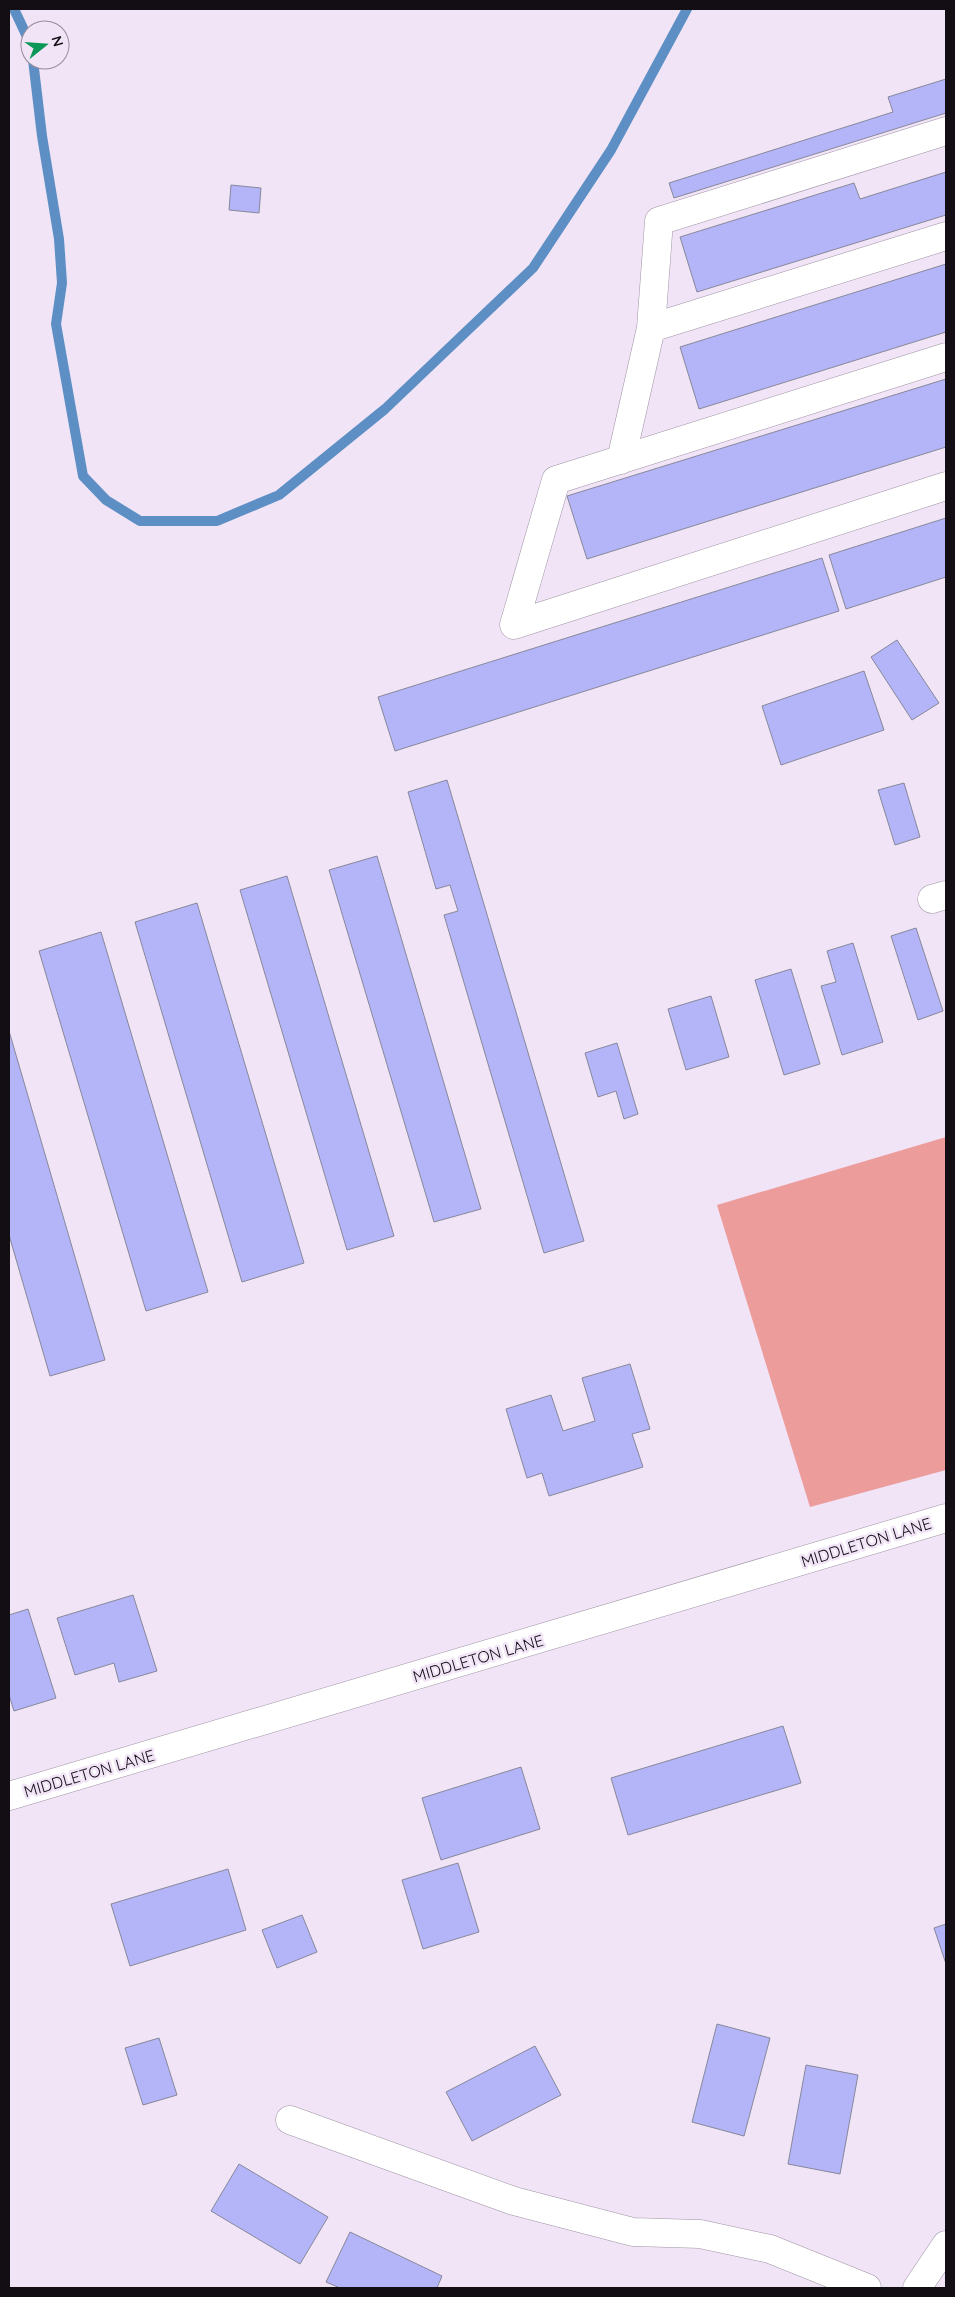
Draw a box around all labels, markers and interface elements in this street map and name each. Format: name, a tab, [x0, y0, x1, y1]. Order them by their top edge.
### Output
north arrow	[20, 20, 70, 70]
text: N	[47, 34, 68, 49]
street label: MIDDLETON LANE	[798, 1513, 934, 1571]
street label: MIDDLETON LANE	[410, 1630, 546, 1686]
street label: MIDDLETON LANE	[21, 1745, 157, 1801]

